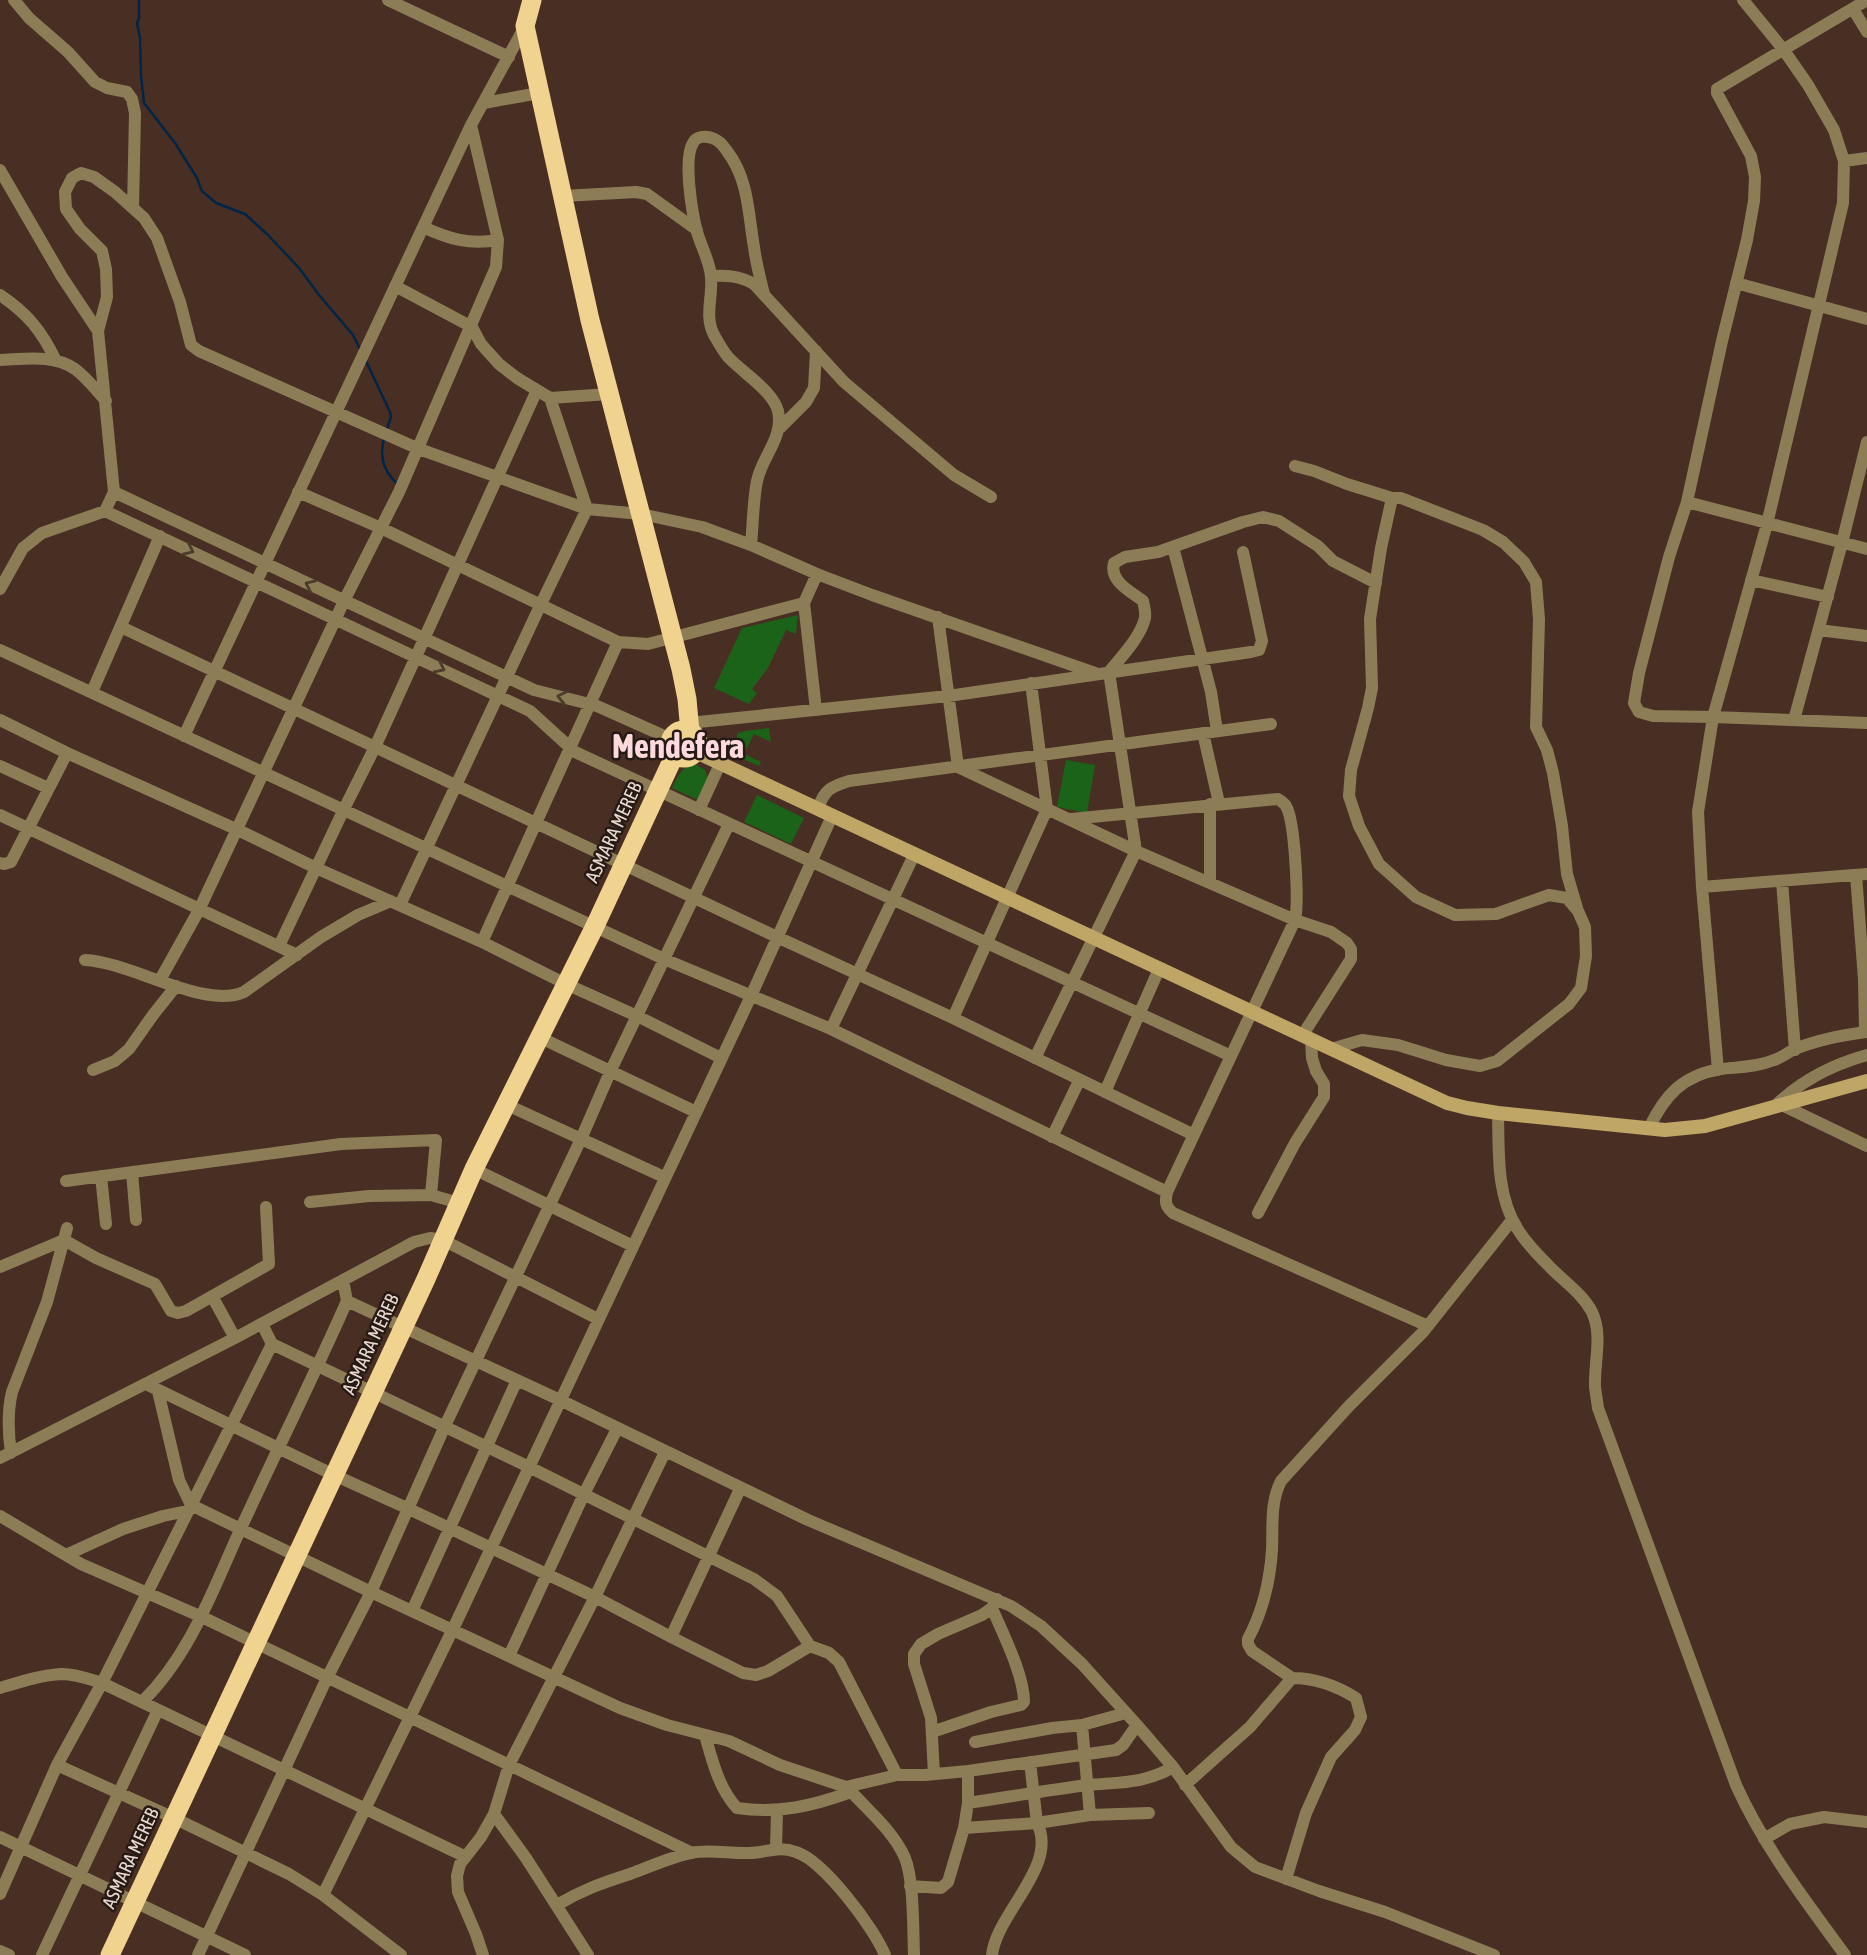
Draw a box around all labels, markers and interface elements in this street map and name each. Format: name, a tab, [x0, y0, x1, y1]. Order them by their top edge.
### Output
one-way arrow	[182, 542, 194, 556]
one-way arrow	[305, 579, 317, 593]
one-way arrow	[433, 659, 445, 673]
one-way arrow	[556, 691, 568, 705]
district label: Mendefera	[612, 727, 744, 765]
street label: ASMARA MEREB	[580, 778, 646, 886]
street label: ASMARA MEREB	[337, 1290, 403, 1398]
street label: ASMARA MEREB	[97, 1804, 163, 1912]

